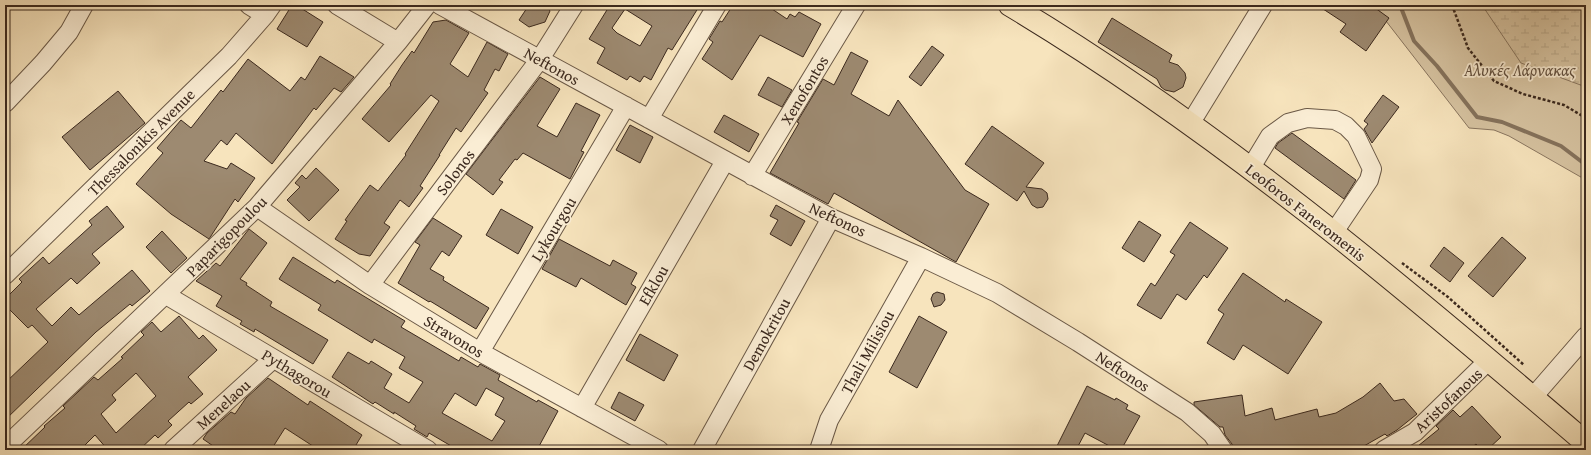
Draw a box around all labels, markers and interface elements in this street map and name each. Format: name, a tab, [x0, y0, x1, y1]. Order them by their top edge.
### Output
street label: Neftonos	[520, 41, 584, 91]
street label: Xenofontos	[774, 51, 834, 129]
park label: Αλυκές Λάρνακας	[1463, 58, 1576, 82]
street label: Thessalonikis Avenue	[82, 83, 200, 201]
street label: Solonos	[430, 144, 480, 200]
street label: Leoforos Faneromenis	[1241, 157, 1371, 267]
street label: Paparigopoulou	[180, 190, 272, 282]
street label: Lykourgou	[524, 192, 582, 266]
street label: Neftonos	[806, 195, 870, 243]
street label: Efklou	[632, 260, 674, 309]
street label: Demokritou	[736, 293, 796, 375]
street label: Thali Milisiou	[834, 306, 900, 398]
street label: Stravonos	[419, 309, 489, 363]
street label: Pythagorou	[257, 343, 337, 404]
street label: Neftonos	[1091, 344, 1155, 398]
street label: Aristofanous	[1408, 362, 1488, 438]
street label: Menelaou	[190, 373, 256, 435]

